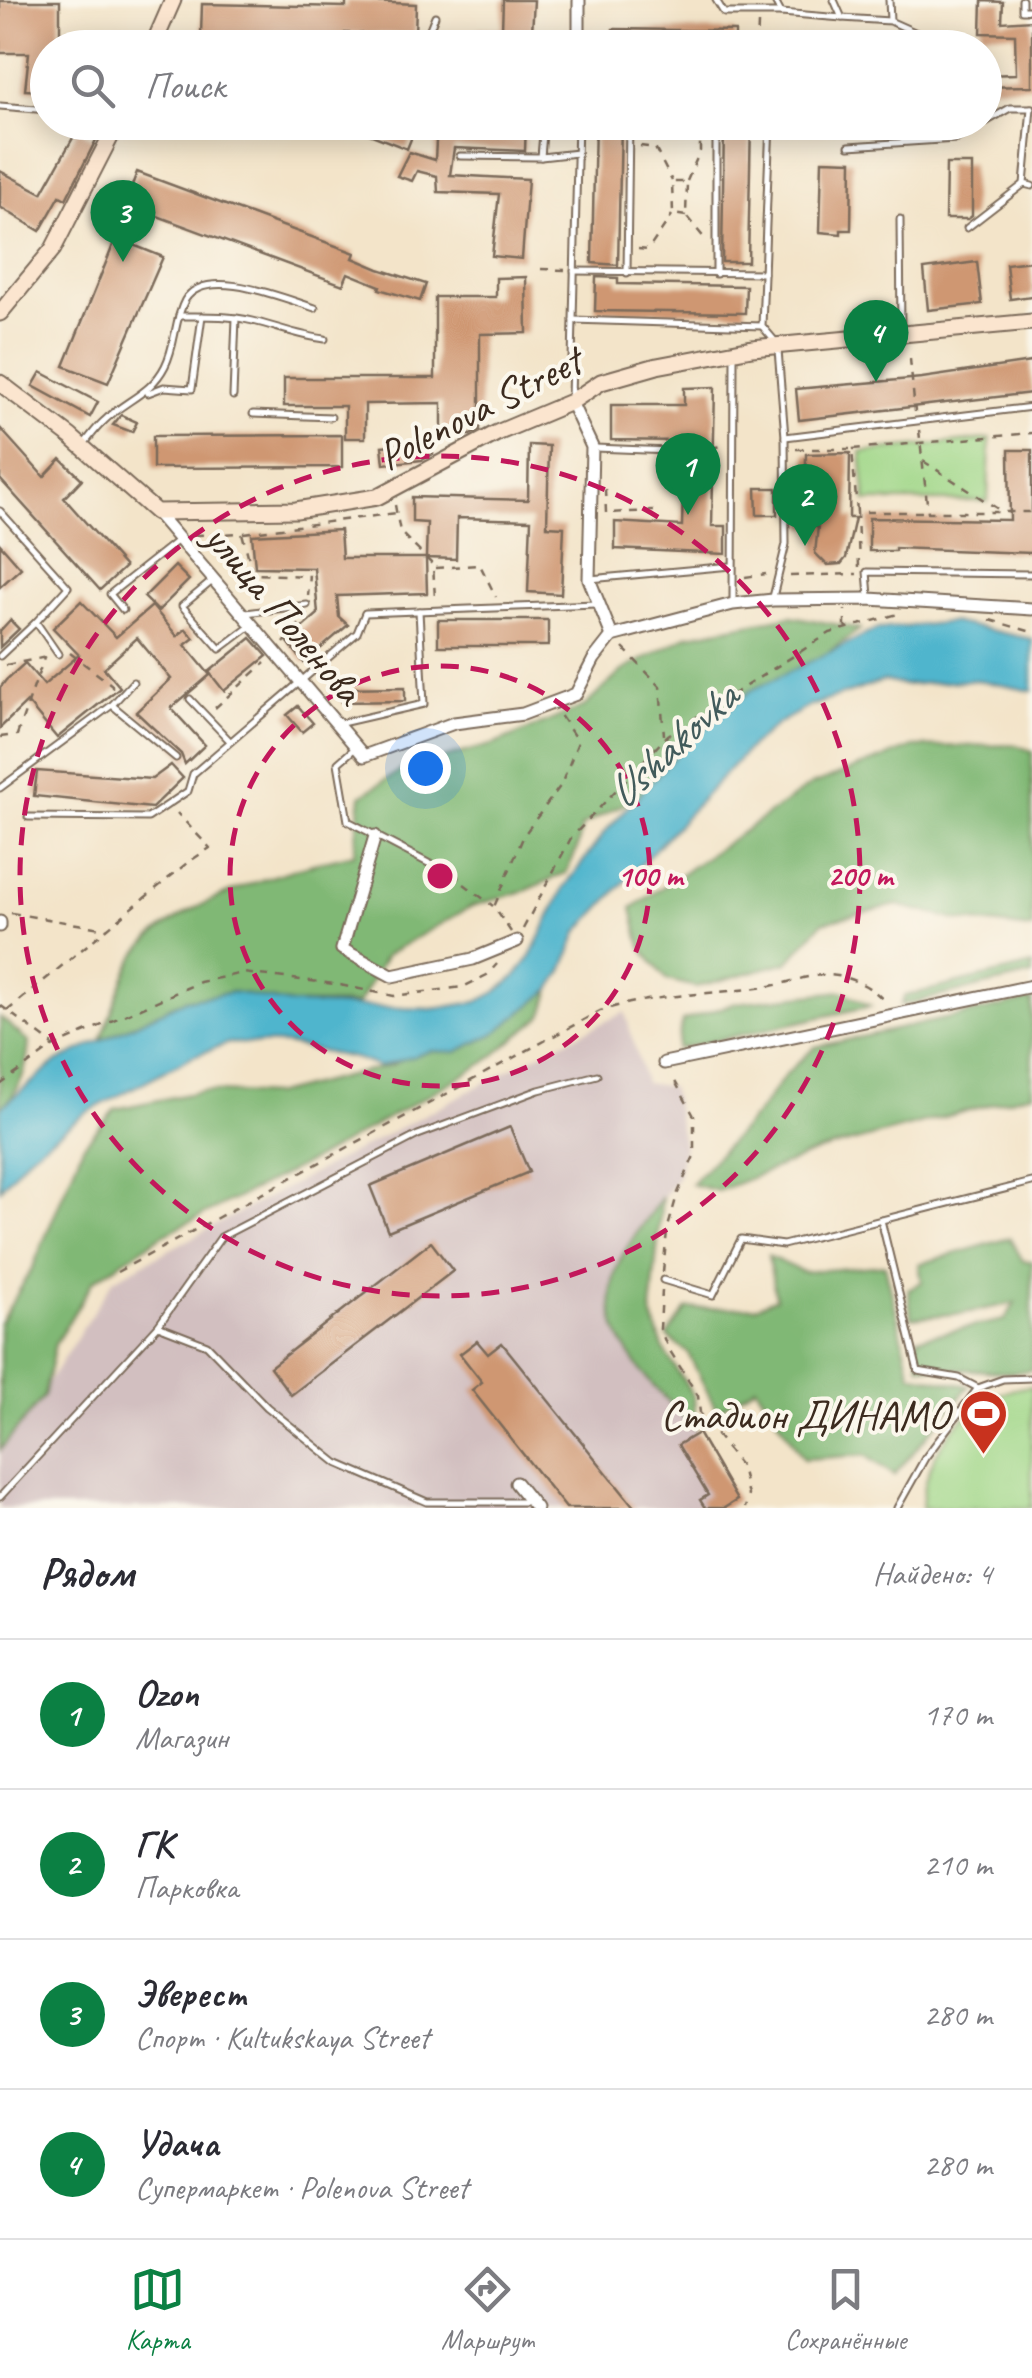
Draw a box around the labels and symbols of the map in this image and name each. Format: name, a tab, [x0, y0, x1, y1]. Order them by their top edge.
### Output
pin: 3	[90, 180, 156, 262]
pin: 4	[844, 300, 908, 382]
street label: Polenova Street	[369, 332, 595, 482]
pin: 1	[656, 432, 720, 515]
pin: 2	[772, 464, 838, 546]
street label: улица Поленова	[191, 510, 377, 717]
water label: Ushakovka	[594, 667, 753, 820]
your location	[400, 743, 451, 794]
text: 100 m	[618, 857, 685, 895]
text: 200 m	[828, 857, 895, 895]
centre of rings	[422, 858, 458, 894]
sports icon: Стадион ДИНАМО	[958, 1388, 1010, 1456]
place label: Стадион ДИНАМО	[661, 1389, 953, 1442]

